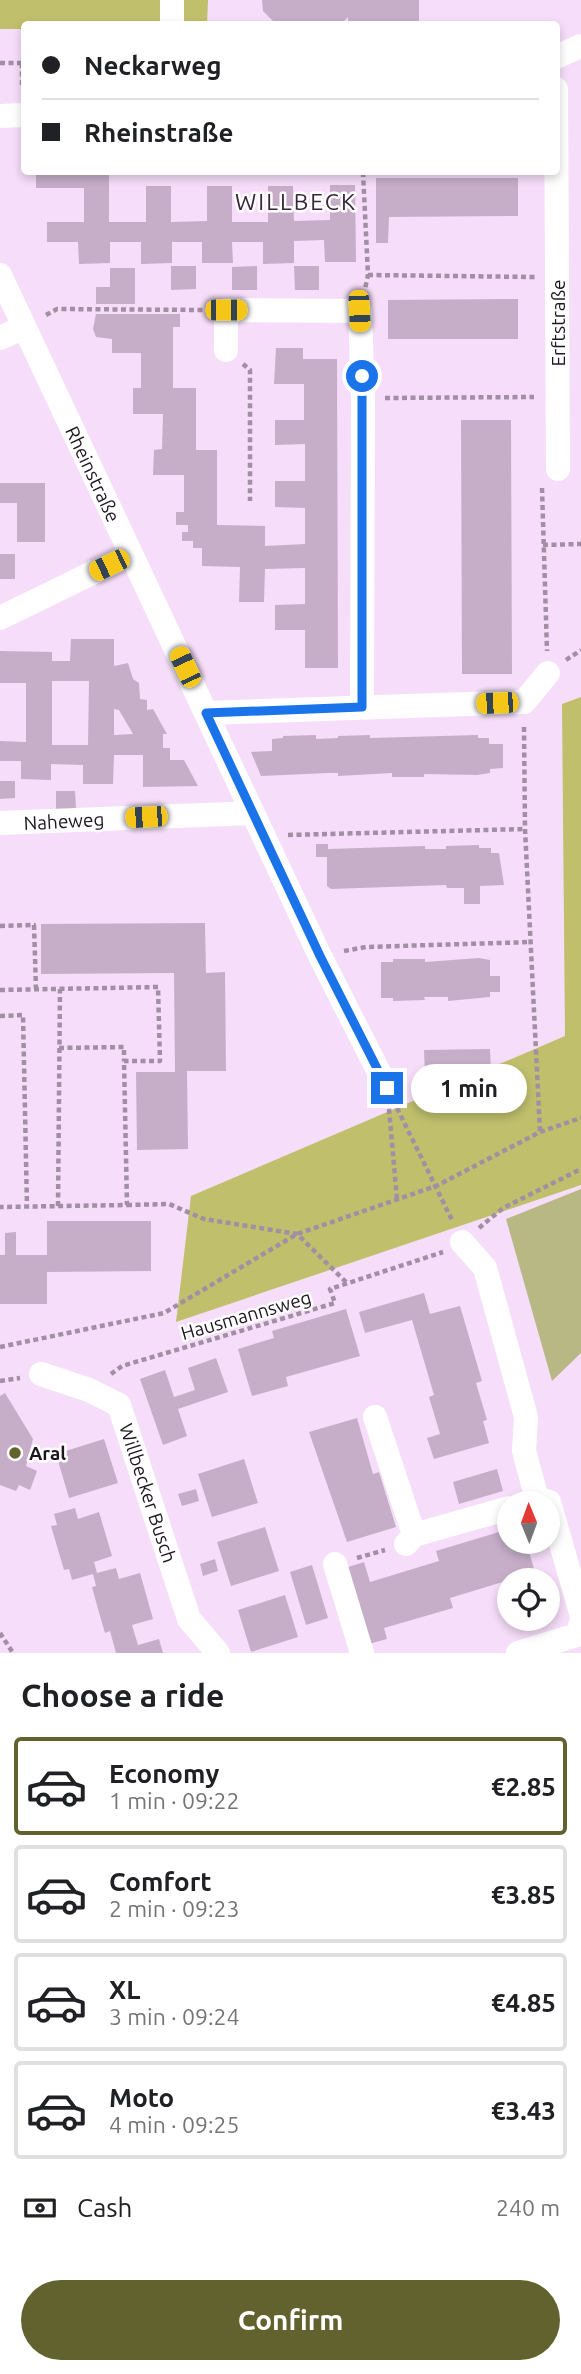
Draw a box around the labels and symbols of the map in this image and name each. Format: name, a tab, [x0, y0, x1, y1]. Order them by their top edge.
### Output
district label: WILLBECK	[235, 189, 357, 214]
street label: Erftstraße	[547, 279, 569, 367]
car	[348, 289, 371, 333]
car	[206, 300, 248, 321]
route start	[346, 360, 378, 392]
street label: Rheinstraße	[61, 423, 125, 525]
car	[86, 546, 133, 584]
car	[167, 644, 204, 690]
car	[476, 692, 519, 714]
car	[125, 805, 168, 829]
street label: Naheweg	[23, 808, 105, 834]
callout: 1 min	[412, 1064, 527, 1112]
route end	[371, 1072, 403, 1104]
street label: Hausmannsweg	[178, 1286, 314, 1344]
street label: Willbecker Busch	[115, 1421, 181, 1565]
place label: Aral	[29, 1442, 66, 1464]
marker: Aral	[7, 1445, 23, 1461]
north arrow	[497, 1491, 560, 1554]

